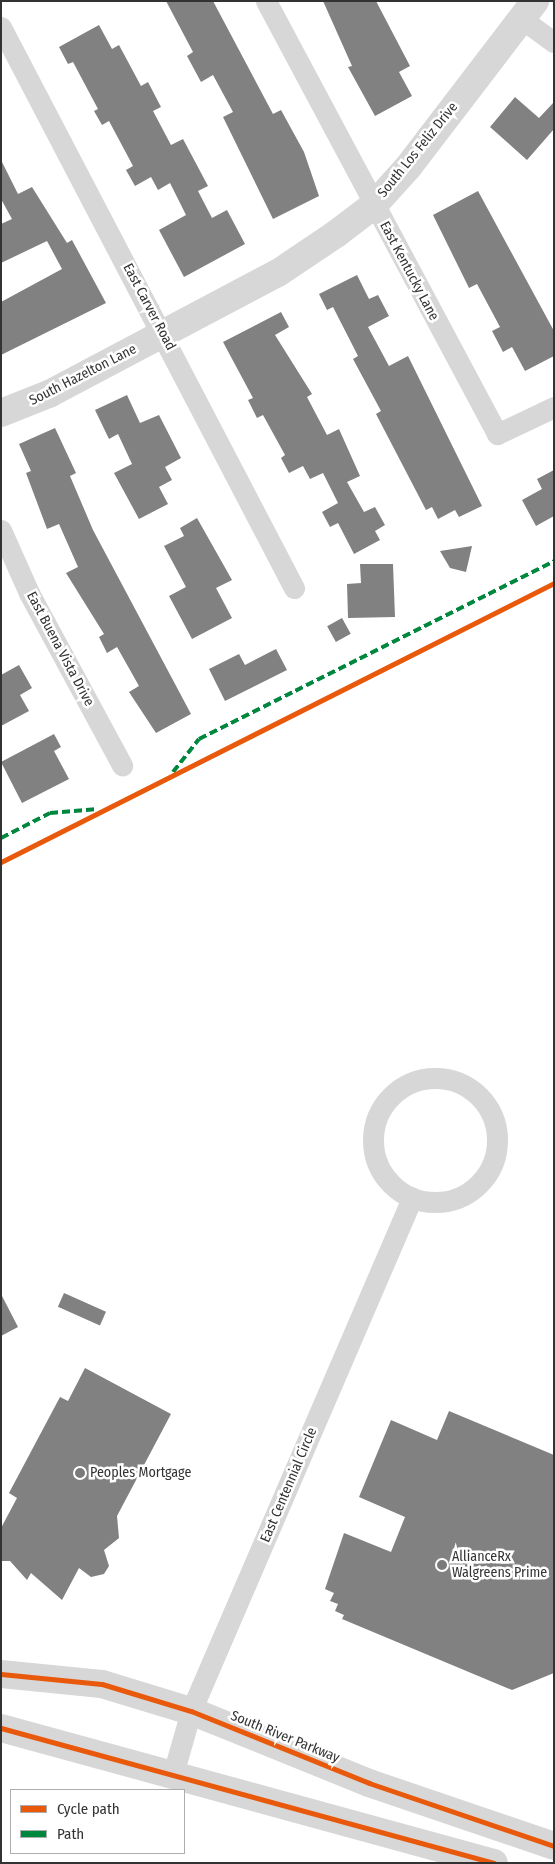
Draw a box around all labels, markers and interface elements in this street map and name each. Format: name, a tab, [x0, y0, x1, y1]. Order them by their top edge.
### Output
street label: South Los Feliz Drive	[374, 99, 462, 201]
street label: East Kentucky Lane	[376, 219, 442, 323]
street label: East Carver Road	[119, 261, 179, 353]
street label: South Hazelton Lane	[27, 341, 139, 409]
street label: East Buena Vista Drive	[23, 589, 97, 709]
street label: East Centennial Circle	[257, 1425, 321, 1545]
place label: Peoples Mortgage	[90, 1465, 191, 1481]
marker: Peoples Mortgage	[74, 1467, 86, 1479]
place label: AllianceRx Walgreens Prime	[452, 1549, 547, 1581]
marker: AllianceRx Walgreens Prime	[436, 1559, 448, 1571]
street label: South River Parkway	[228, 1707, 342, 1767]
legend	[10, 1789, 185, 1854]
text: Cycle path	[57, 1800, 120, 1818]
text: Path	[57, 1825, 84, 1843]

